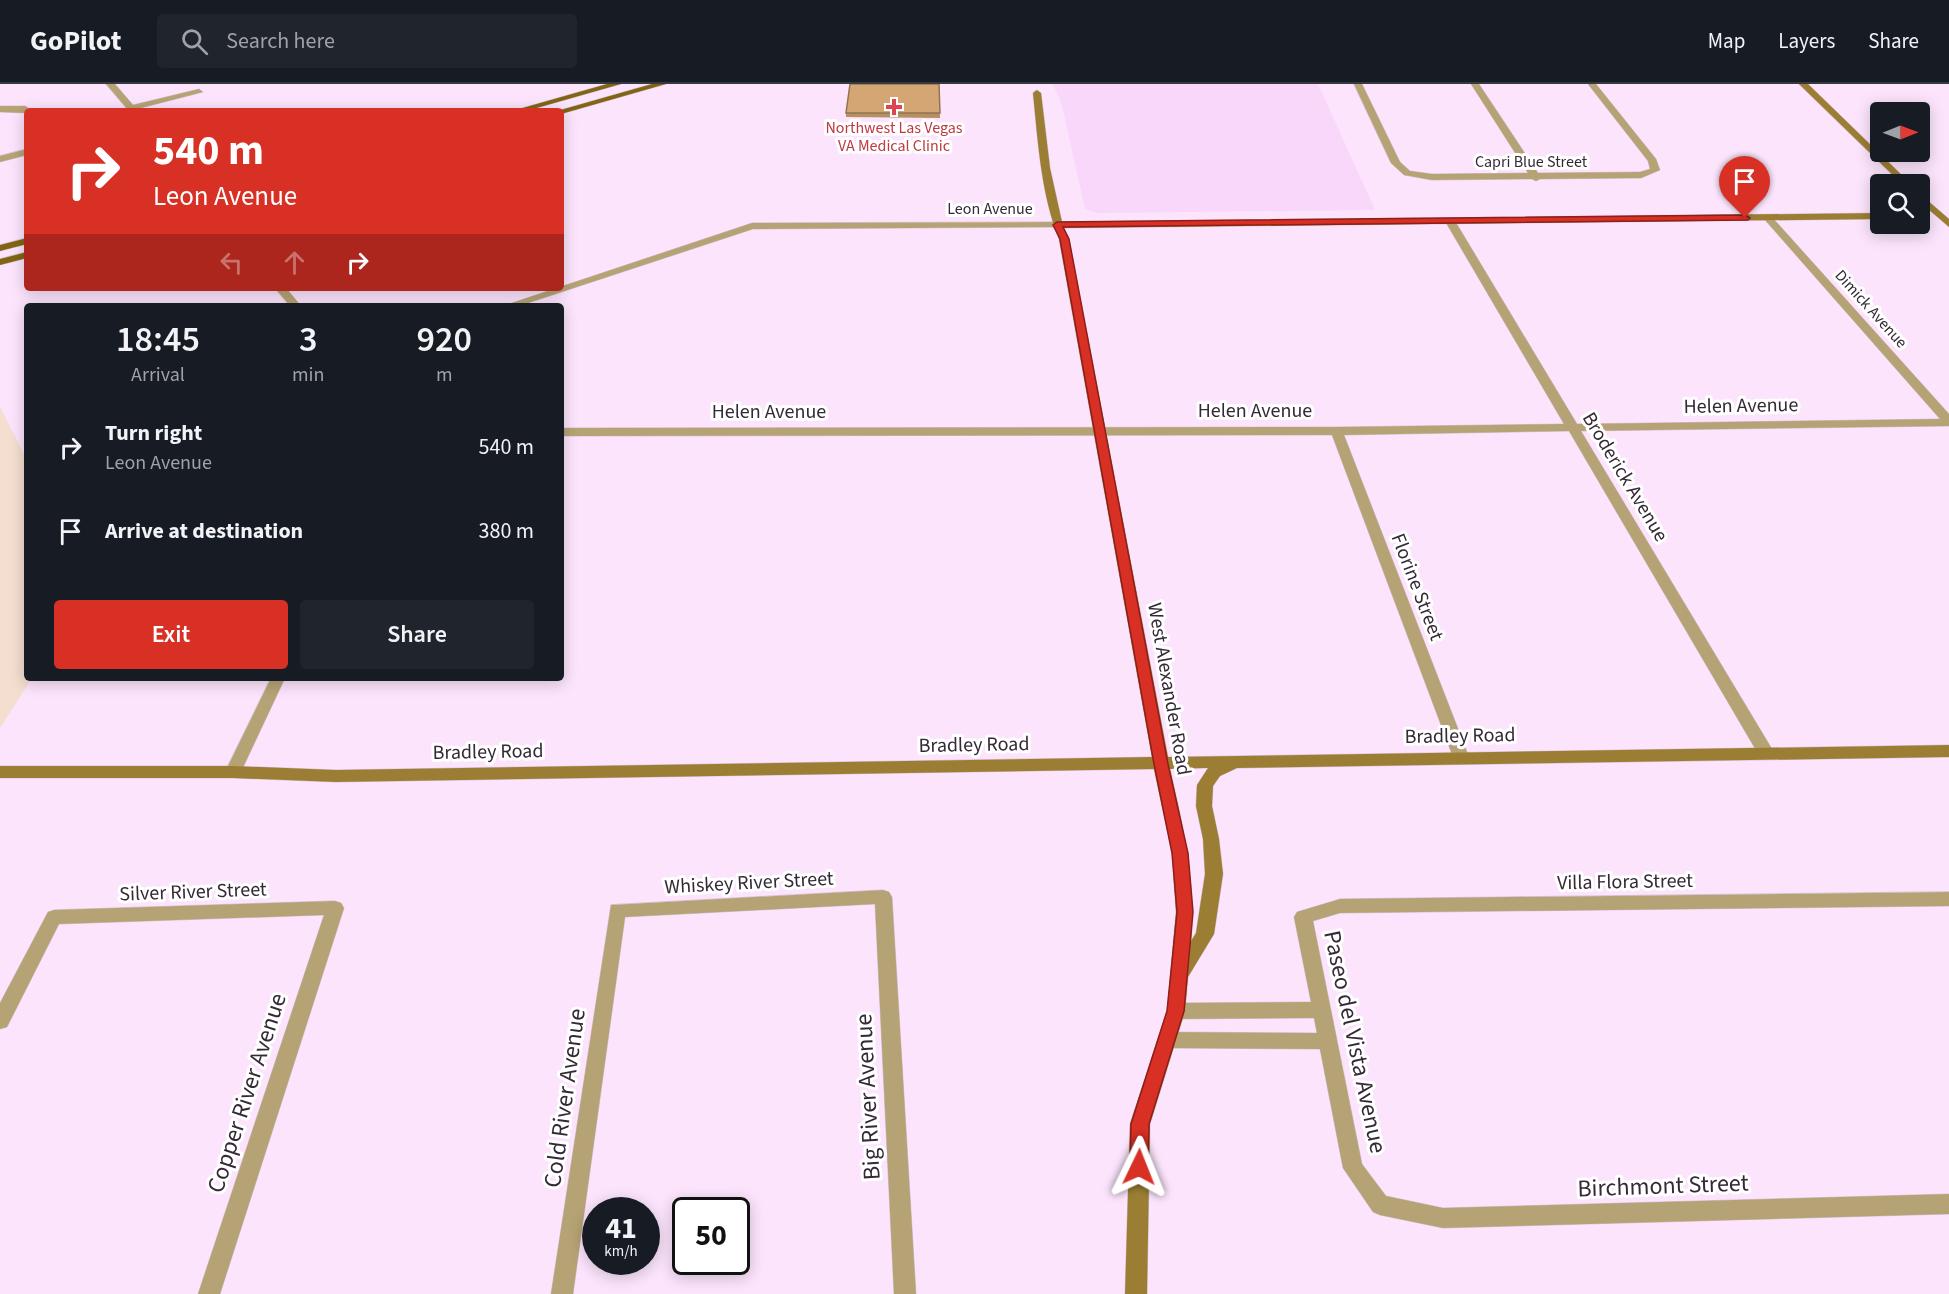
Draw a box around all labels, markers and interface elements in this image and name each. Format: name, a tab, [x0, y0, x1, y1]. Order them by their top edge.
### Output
search box	[157, 14, 577, 68]
text: GoPilot	[30, 21, 121, 61]
icon: search	[178, 25, 211, 58]
text: Search here	[226, 25, 335, 57]
text: Map	[1708, 26, 1745, 56]
text: Layers	[1778, 26, 1835, 56]
text: Share	[1868, 26, 1919, 56]
marker: Northwest Las Vegas VA Medical Clinic	[885, 98, 903, 116]
north arrow	[1870, 102, 1930, 162]
map controls	[1870, 102, 1930, 234]
place label: Northwest Las Vegas VA Medical Clinic	[825, 117, 963, 157]
text: 540 m	[153, 121, 264, 181]
icon: right	[54, 132, 132, 210]
street label: Capri Blue Street	[1475, 151, 1588, 173]
pin	[1719, 156, 1770, 218]
icon: arrive	[1728, 165, 1761, 198]
button: search	[1870, 174, 1930, 234]
text: Leon Avenue	[153, 177, 297, 216]
street label: Leon Avenue	[947, 198, 1033, 220]
icon: left	[215, 246, 248, 279]
icon: ahead	[278, 246, 311, 279]
icon: right	[341, 246, 374, 279]
street label: Dimick Avenue	[1830, 265, 1912, 353]
text: 18:45	[116, 314, 200, 365]
text: 3	[299, 314, 317, 365]
text: 920	[416, 314, 472, 365]
text: Arrival	[131, 361, 185, 389]
text: min	[292, 361, 324, 389]
text: m	[436, 361, 452, 389]
street label: Helen Avenue	[1683, 391, 1799, 421]
street label: Helen Avenue	[1198, 397, 1312, 425]
street label: Helen Avenue	[712, 398, 826, 426]
street label: Broderick Avenue	[1575, 407, 1675, 547]
text: Turn right	[105, 417, 202, 449]
icon: right	[54, 431, 87, 464]
text: 540 m	[479, 431, 534, 463]
text: Leon Avenue	[105, 449, 212, 477]
icon: arrive	[54, 515, 87, 548]
text: Arrive at destination	[105, 515, 303, 547]
text: 380 m	[479, 515, 534, 547]
street label: Florine Street	[1384, 529, 1450, 645]
button: Exit	[54, 600, 288, 669]
button: Share	[300, 600, 534, 669]
street label: West Alexander Road	[1140, 601, 1198, 777]
street label: Bradley Road	[1404, 721, 1516, 751]
street label: Bradley Road	[918, 730, 1030, 760]
street label: Bradley Road	[432, 737, 544, 767]
street label: Whiskey River Street	[664, 865, 835, 901]
street label: Villa Flora Street	[1557, 867, 1693, 897]
street label: Silver River Street	[119, 875, 267, 909]
street label: Paseo del Vista Avenue	[1314, 927, 1396, 1157]
street label: Copper River Avenue	[198, 989, 296, 1197]
street label: Cold River Avenue	[535, 1006, 595, 1190]
street label: Big River Avenue	[846, 1013, 890, 1181]
position arrow	[1107, 1135, 1171, 1199]
street label: Birchmont Street	[1577, 1166, 1749, 1206]
speed limit sign: 50	[672, 1197, 750, 1275]
text: 41	[605, 1207, 637, 1250]
text: km/h	[604, 1241, 638, 1262]

